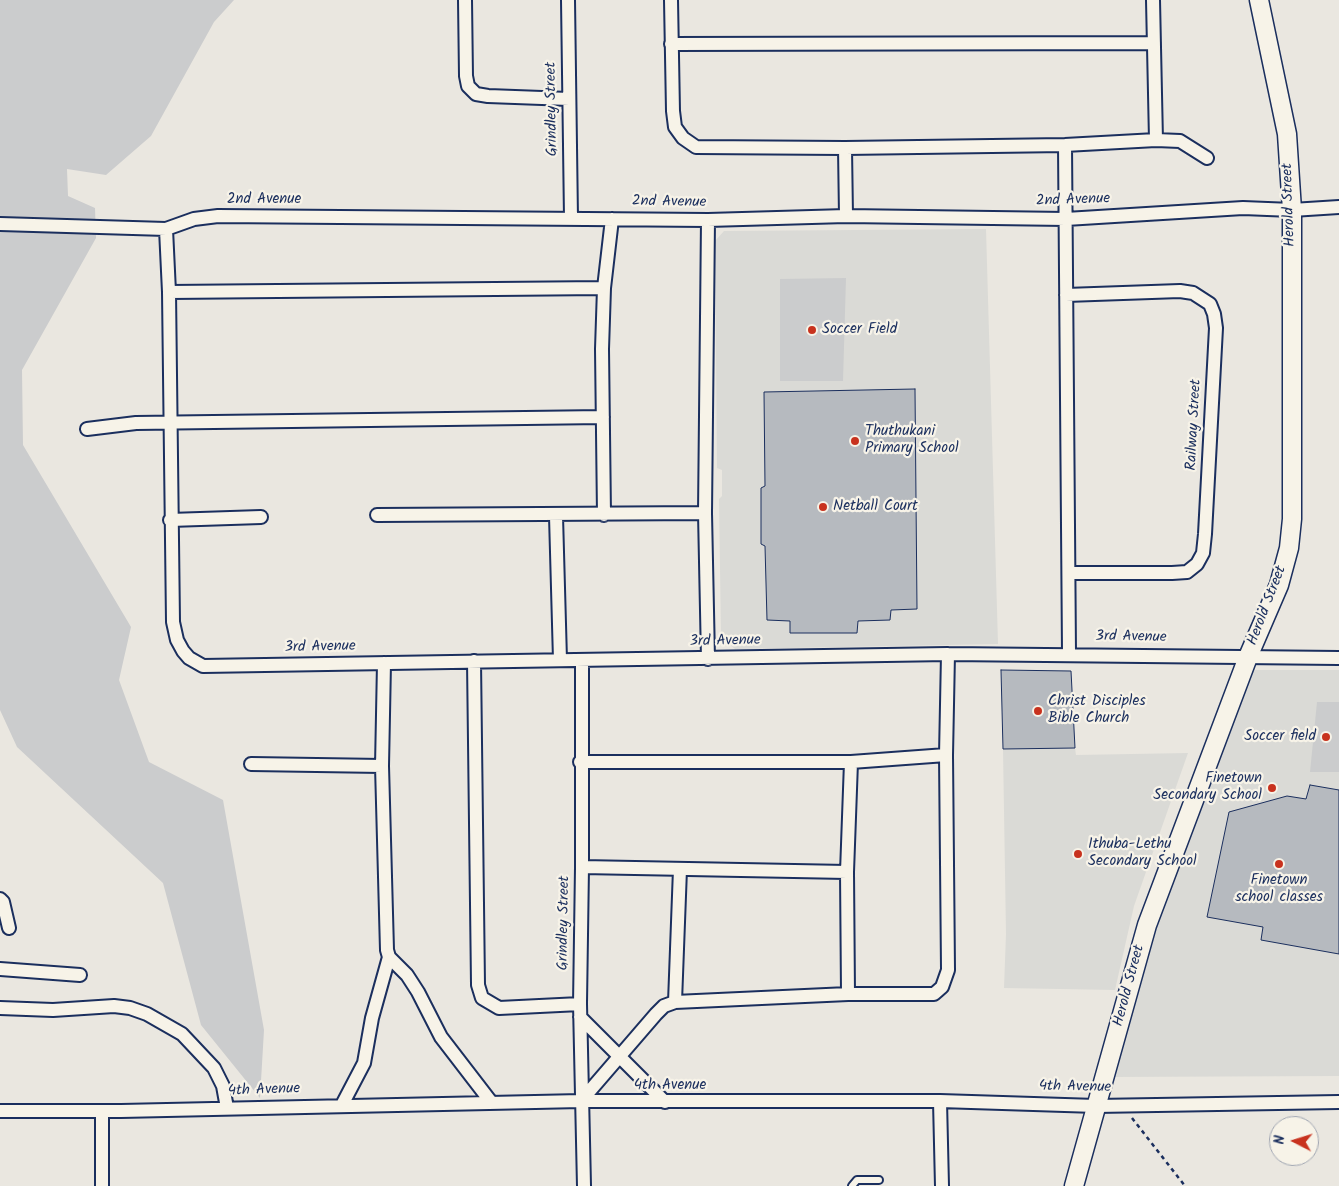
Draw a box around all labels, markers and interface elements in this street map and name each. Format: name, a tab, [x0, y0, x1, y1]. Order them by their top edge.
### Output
street label: Grindley Street	[543, 62, 563, 156]
street label: Herold Street	[1280, 163, 1300, 247]
street label: 2nd Avenue	[227, 191, 301, 209]
street label: 2nd Avenue	[1036, 191, 1110, 211]
street label: 2nd Avenue	[632, 193, 706, 213]
place label: Soccer Field	[822, 321, 897, 339]
marker: Soccer Field	[806, 324, 818, 336]
street label: Railway Street	[1184, 379, 1206, 471]
place label: Thuthukani Primary School	[865, 423, 959, 458]
marker: Thuthukani Primary School	[849, 435, 861, 447]
place label: Netball Court	[833, 498, 918, 516]
marker: Netball Court	[817, 501, 829, 513]
street label: Herold Street	[1245, 564, 1291, 648]
street label: 3rd Avenue	[1095, 628, 1167, 648]
street label: 3rd Avenue	[689, 632, 761, 652]
street label: 3rd Avenue	[284, 638, 356, 658]
place label: Christ Disciples Bible Church	[1048, 693, 1146, 728]
marker: Christ Disciples Bible Church	[1032, 705, 1044, 717]
place label: Soccer field	[1244, 728, 1316, 746]
marker: Soccer field	[1320, 731, 1332, 743]
place label: Finetown Secondary School	[1153, 770, 1262, 805]
marker: Finetown Secondary School	[1266, 782, 1278, 794]
place label: Ithuba-Lethu Secondary School	[1088, 836, 1197, 871]
marker: Ithuba-Lethu Secondary School	[1072, 848, 1084, 860]
marker: Finetown school classes	[1273, 858, 1285, 870]
place label: Finetown school classes	[1235, 872, 1323, 907]
street label: Grindley Street	[555, 876, 575, 970]
street label: Herold Street	[1110, 943, 1150, 1029]
street label: 4th Avenue	[634, 1077, 706, 1095]
street label: 4th Avenue	[1039, 1078, 1111, 1098]
street label: 4th Avenue	[228, 1081, 300, 1101]
north arrow	[1269, 1116, 1319, 1166]
text: N	[1269, 1134, 1291, 1145]

